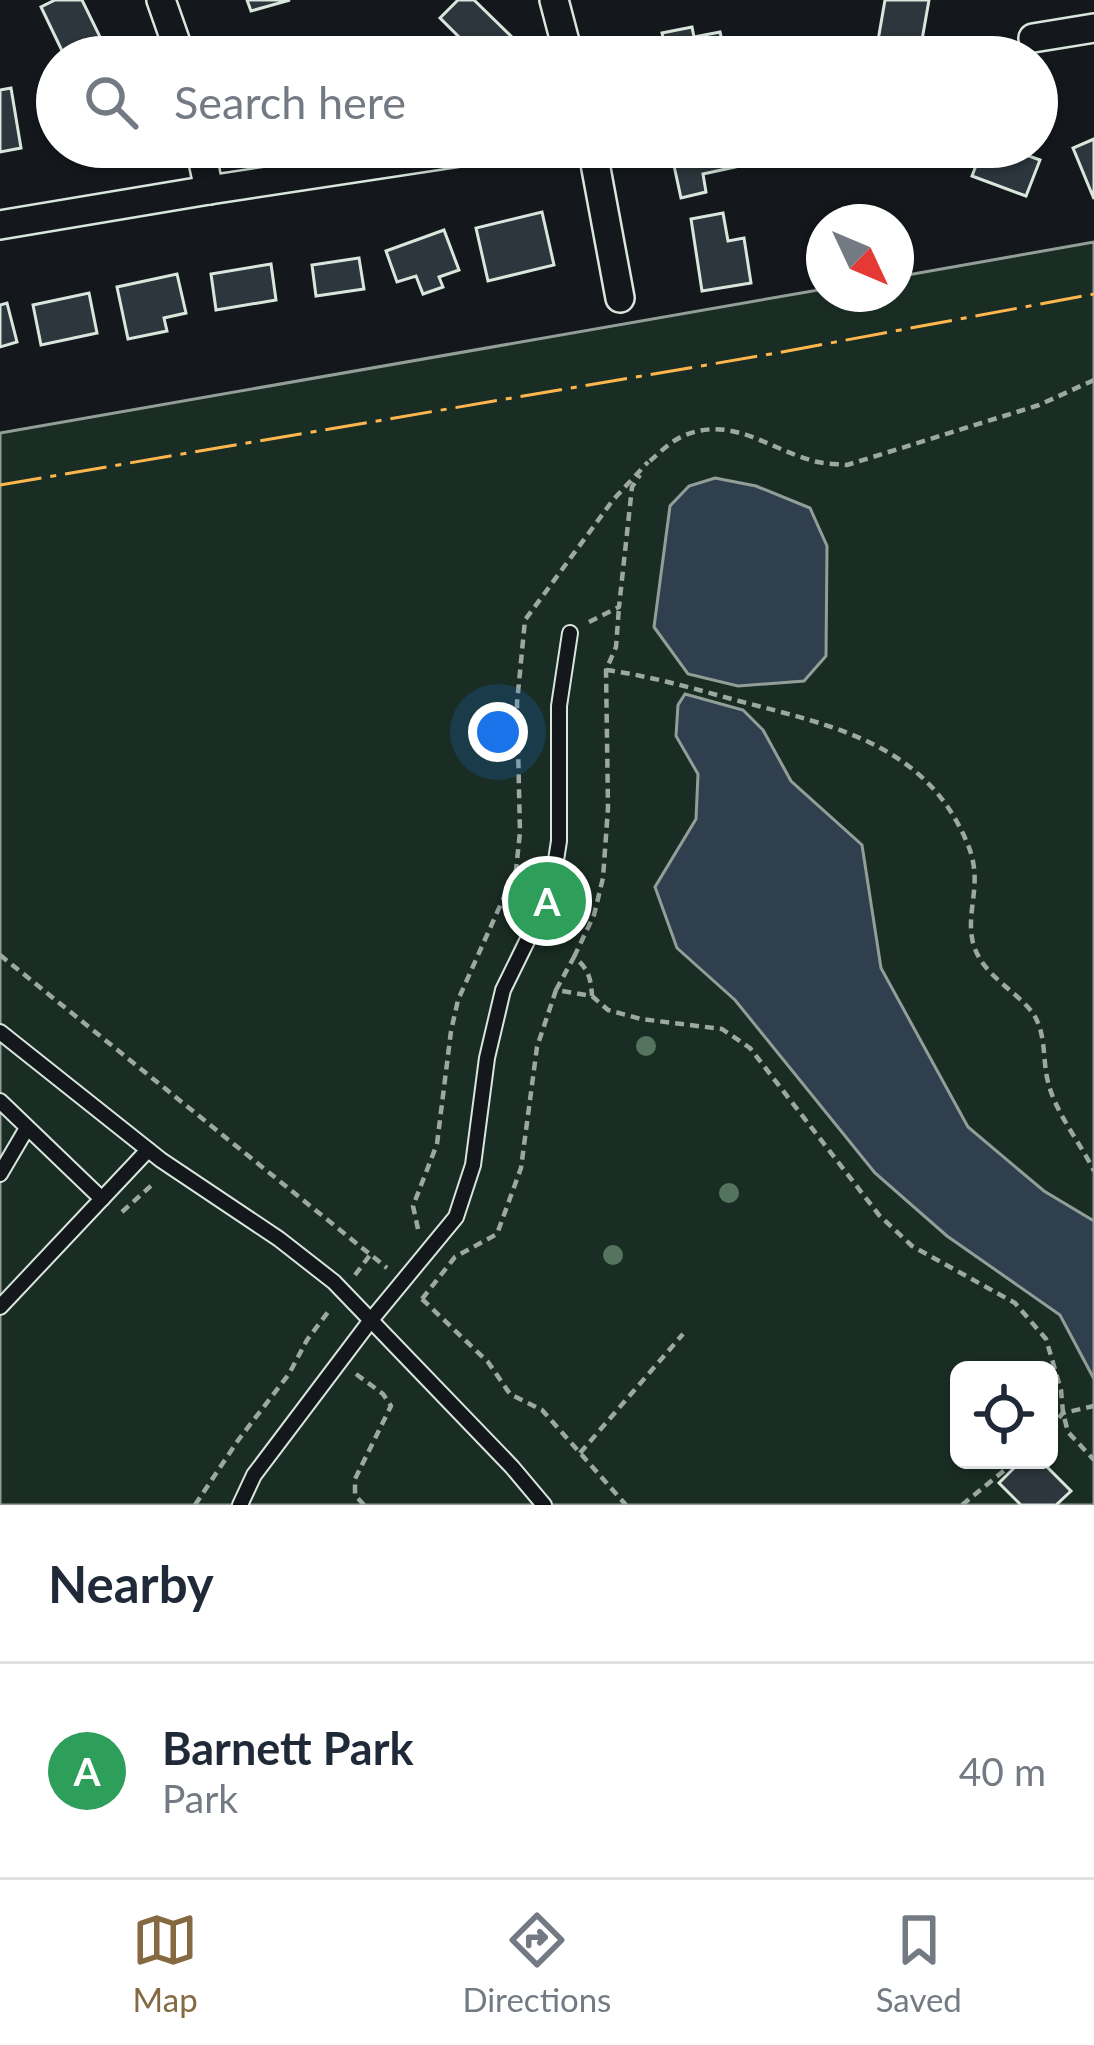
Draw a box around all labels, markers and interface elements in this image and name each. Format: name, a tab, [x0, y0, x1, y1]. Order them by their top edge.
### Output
search box	[36, 36, 1058, 168]
icon: search	[78, 69, 144, 135]
text: Search here	[174, 75, 406, 129]
north arrow	[806, 204, 914, 312]
your location	[468, 702, 528, 762]
pin: A	[508, 856, 586, 946]
map controls	[950, 1361, 1058, 1469]
button: locate	[950, 1361, 1058, 1469]
text: Nearby	[48, 1553, 214, 1614]
text: Barnett Park	[162, 1721, 413, 1775]
text: A	[73, 1748, 101, 1794]
text: 40 m	[959, 1748, 1046, 1794]
text: Park	[162, 1775, 238, 1821]
tab: Map	[132, 1907, 198, 2019]
tab: Directions	[462, 1907, 611, 2019]
tab: Saved	[876, 1907, 962, 2019]

